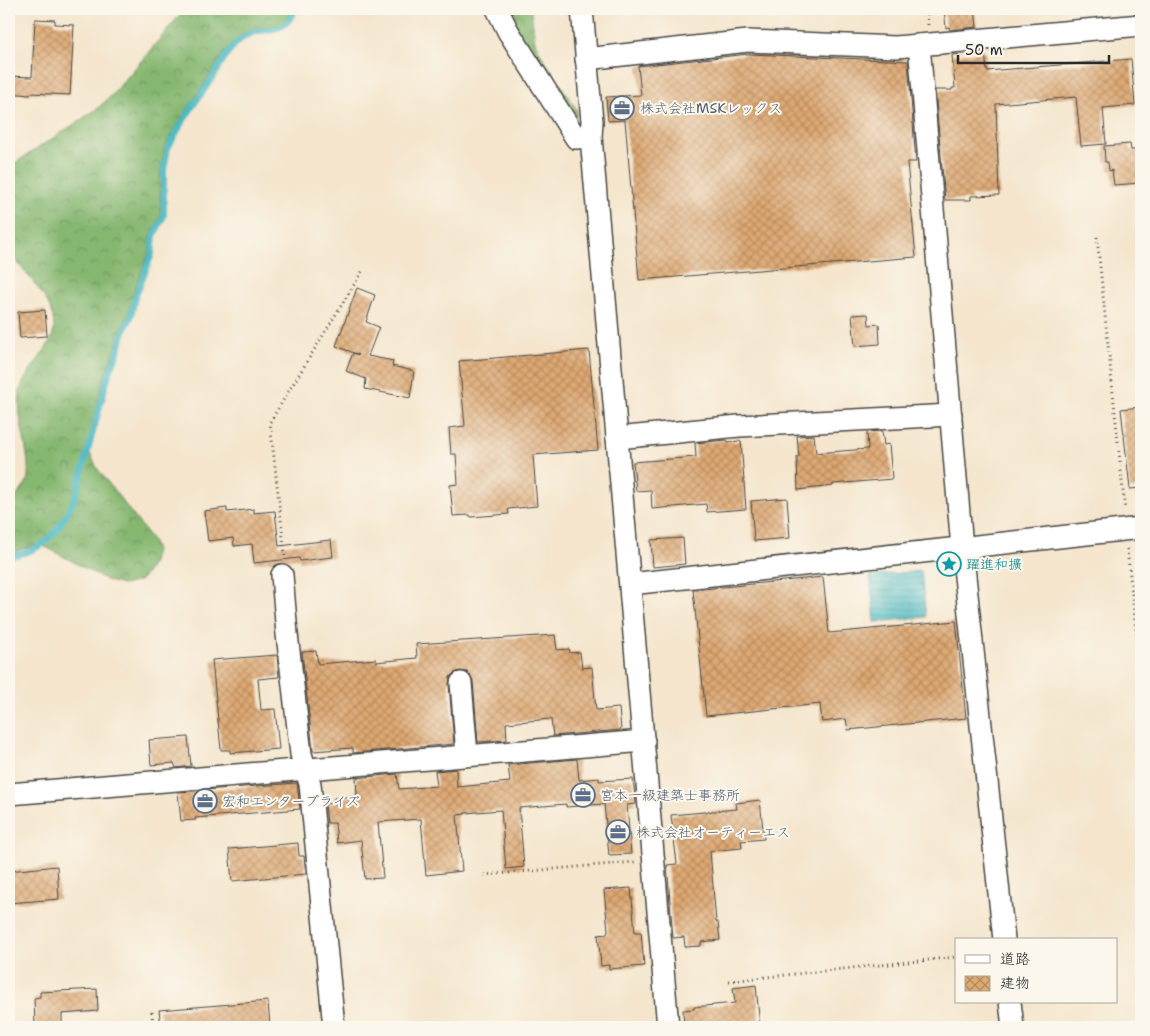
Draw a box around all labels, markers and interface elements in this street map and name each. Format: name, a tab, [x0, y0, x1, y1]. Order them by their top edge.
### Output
scale bar	[958, 32, 1109, 64]
text: 50 m	[965, 40, 1003, 60]
office icon: 株式会社MSKレックス	[609, 95, 635, 121]
place label: 株式会社MSKレックス	[640, 99, 782, 117]
place icon: 躍進和擴	[936, 551, 962, 577]
place label: 躍進和擴	[966, 555, 1022, 573]
office icon: 宮本一級建築士事務所	[570, 782, 596, 808]
place label: 宮本一級建築士事務所	[600, 786, 740, 804]
office icon: 宏和エンタープライズ	[192, 788, 218, 814]
place label: 宏和エンタープライズ	[222, 792, 360, 810]
office icon: 株式会社オーティーエス	[605, 819, 631, 845]
place label: 株式会社オーティーエス	[636, 823, 790, 841]
legend	[955, 938, 1118, 1004]
text: 道路	[1000, 949, 1030, 969]
text: 建物	[1000, 973, 1030, 993]

